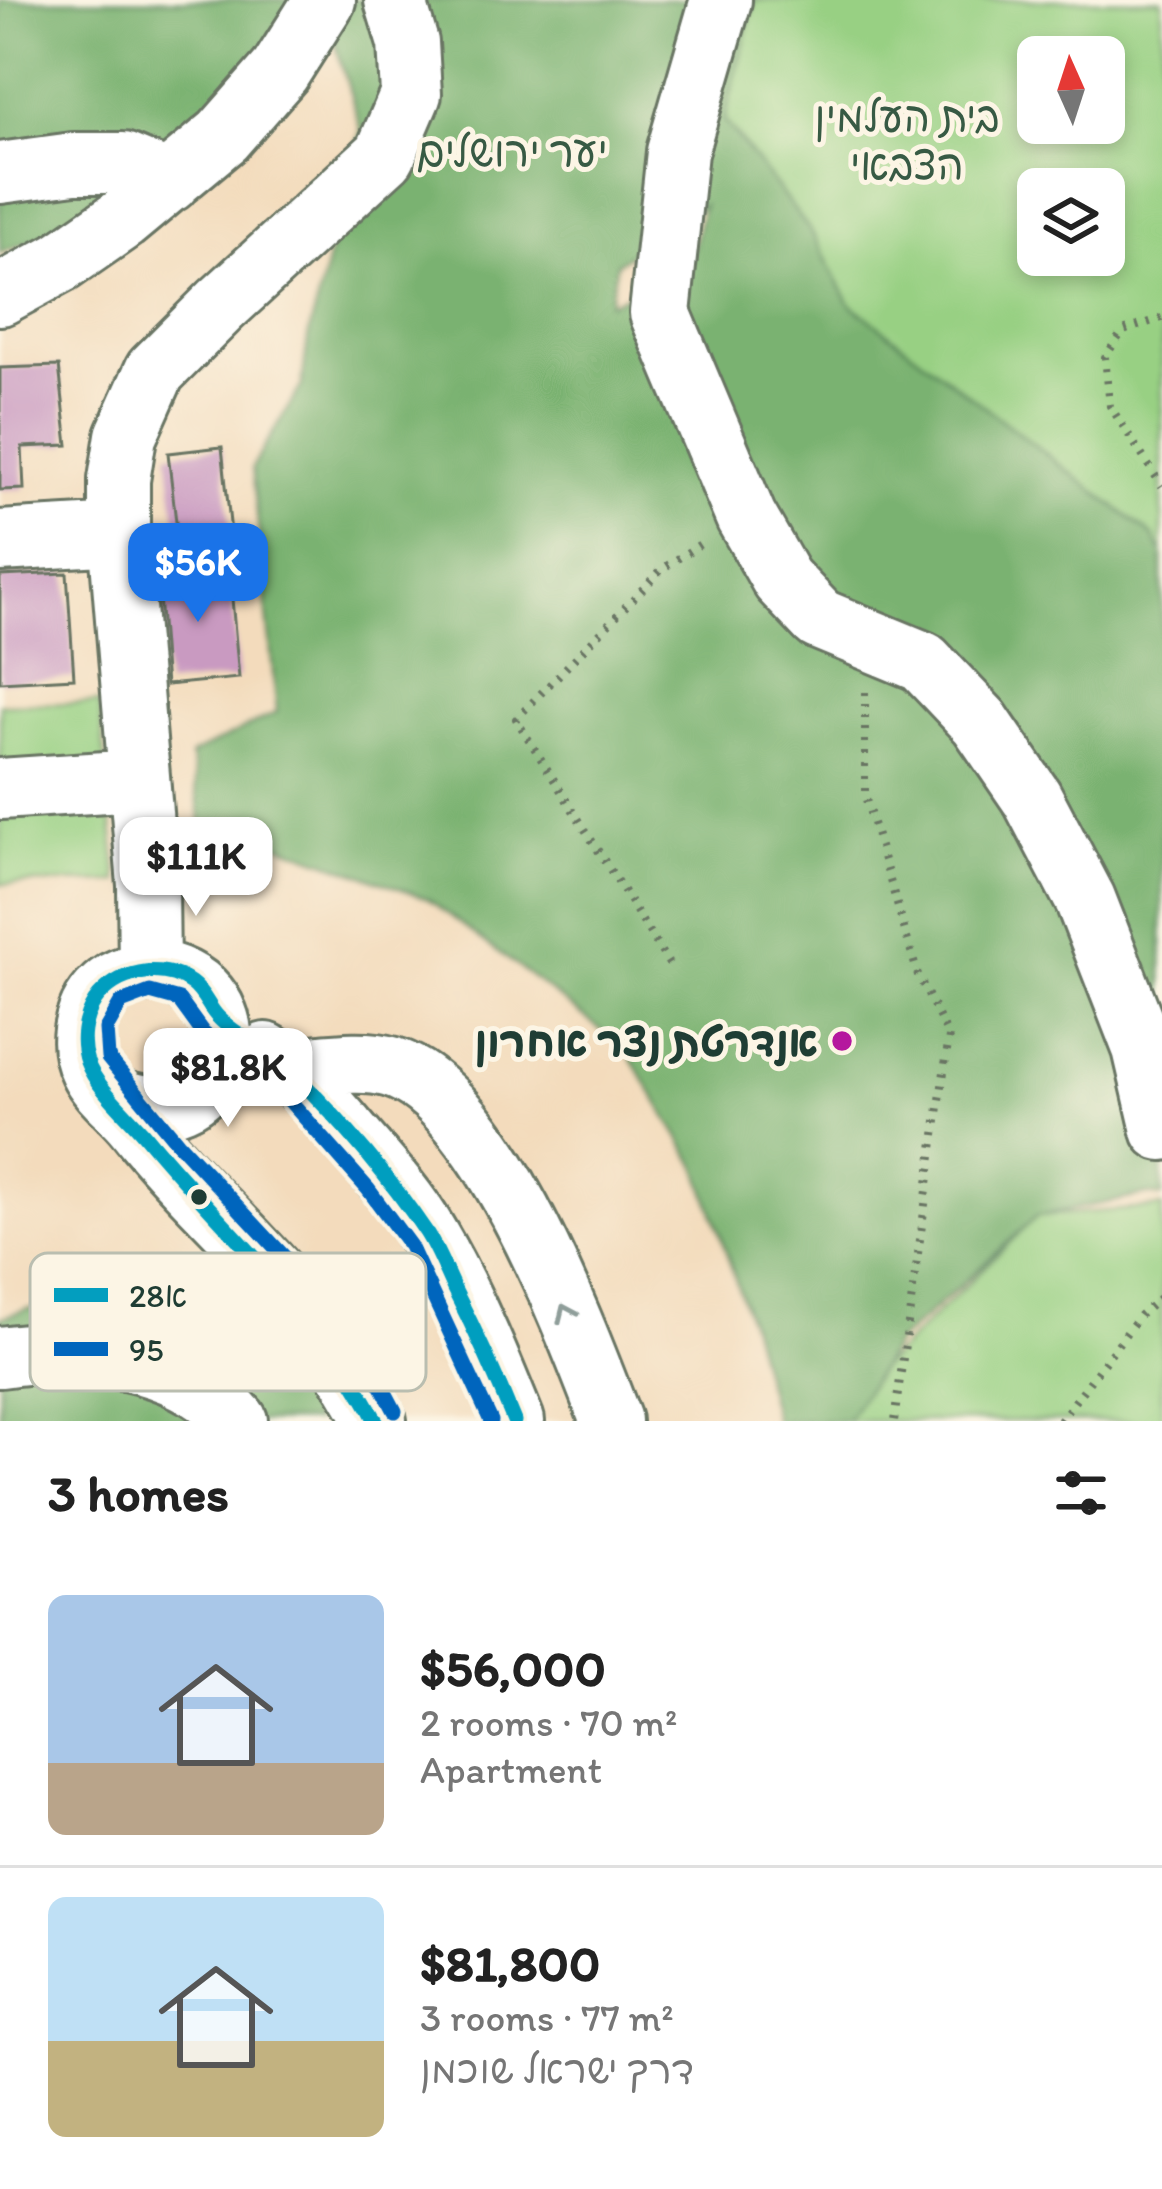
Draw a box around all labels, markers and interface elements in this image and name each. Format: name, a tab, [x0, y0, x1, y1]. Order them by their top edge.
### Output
north arrow	[1017, 36, 1125, 144]
map controls	[1017, 36, 1125, 276]
park label: בית העלמין הצבאי	[814, 91, 1000, 190]
park label: יער ירושלים	[416, 126, 608, 177]
button: layers	[1017, 168, 1125, 276]
pin: $56K	[127, 523, 269, 625]
text: $56K	[155, 538, 241, 585]
pin: $111K	[112, 817, 280, 919]
text: $111K	[147, 832, 245, 879]
place label: אנדרטת נצר אחרון	[475, 1016, 818, 1068]
pin: $81.8K	[130, 1028, 326, 1130]
marker: אנדרטת נצר אחרון	[829, 1028, 855, 1054]
text: $81.8K	[170, 1043, 286, 1090]
unlabelled marker	[188, 1186, 210, 1208]
legend	[30, 1253, 426, 1391]
text: 28א	[129, 1276, 187, 1315]
one-way arrow	[556, 1304, 580, 1325]
text: 95	[129, 1330, 164, 1369]
icon: filters	[1048, 1460, 1114, 1526]
text: 3 homes	[48, 1463, 229, 1524]
text: $56,000	[420, 1638, 606, 1699]
icon: home	[144, 1643, 288, 1787]
text: 2 rooms · 70 m²	[420, 1699, 678, 1746]
text: Apartment	[420, 1746, 602, 1793]
text: $81,800	[420, 1933, 600, 1994]
icon: home	[144, 1945, 288, 2089]
text: 3 rooms · 77 m²	[420, 1994, 674, 2041]
text: דרך ישראל שוכמן	[420, 2046, 694, 2093]

